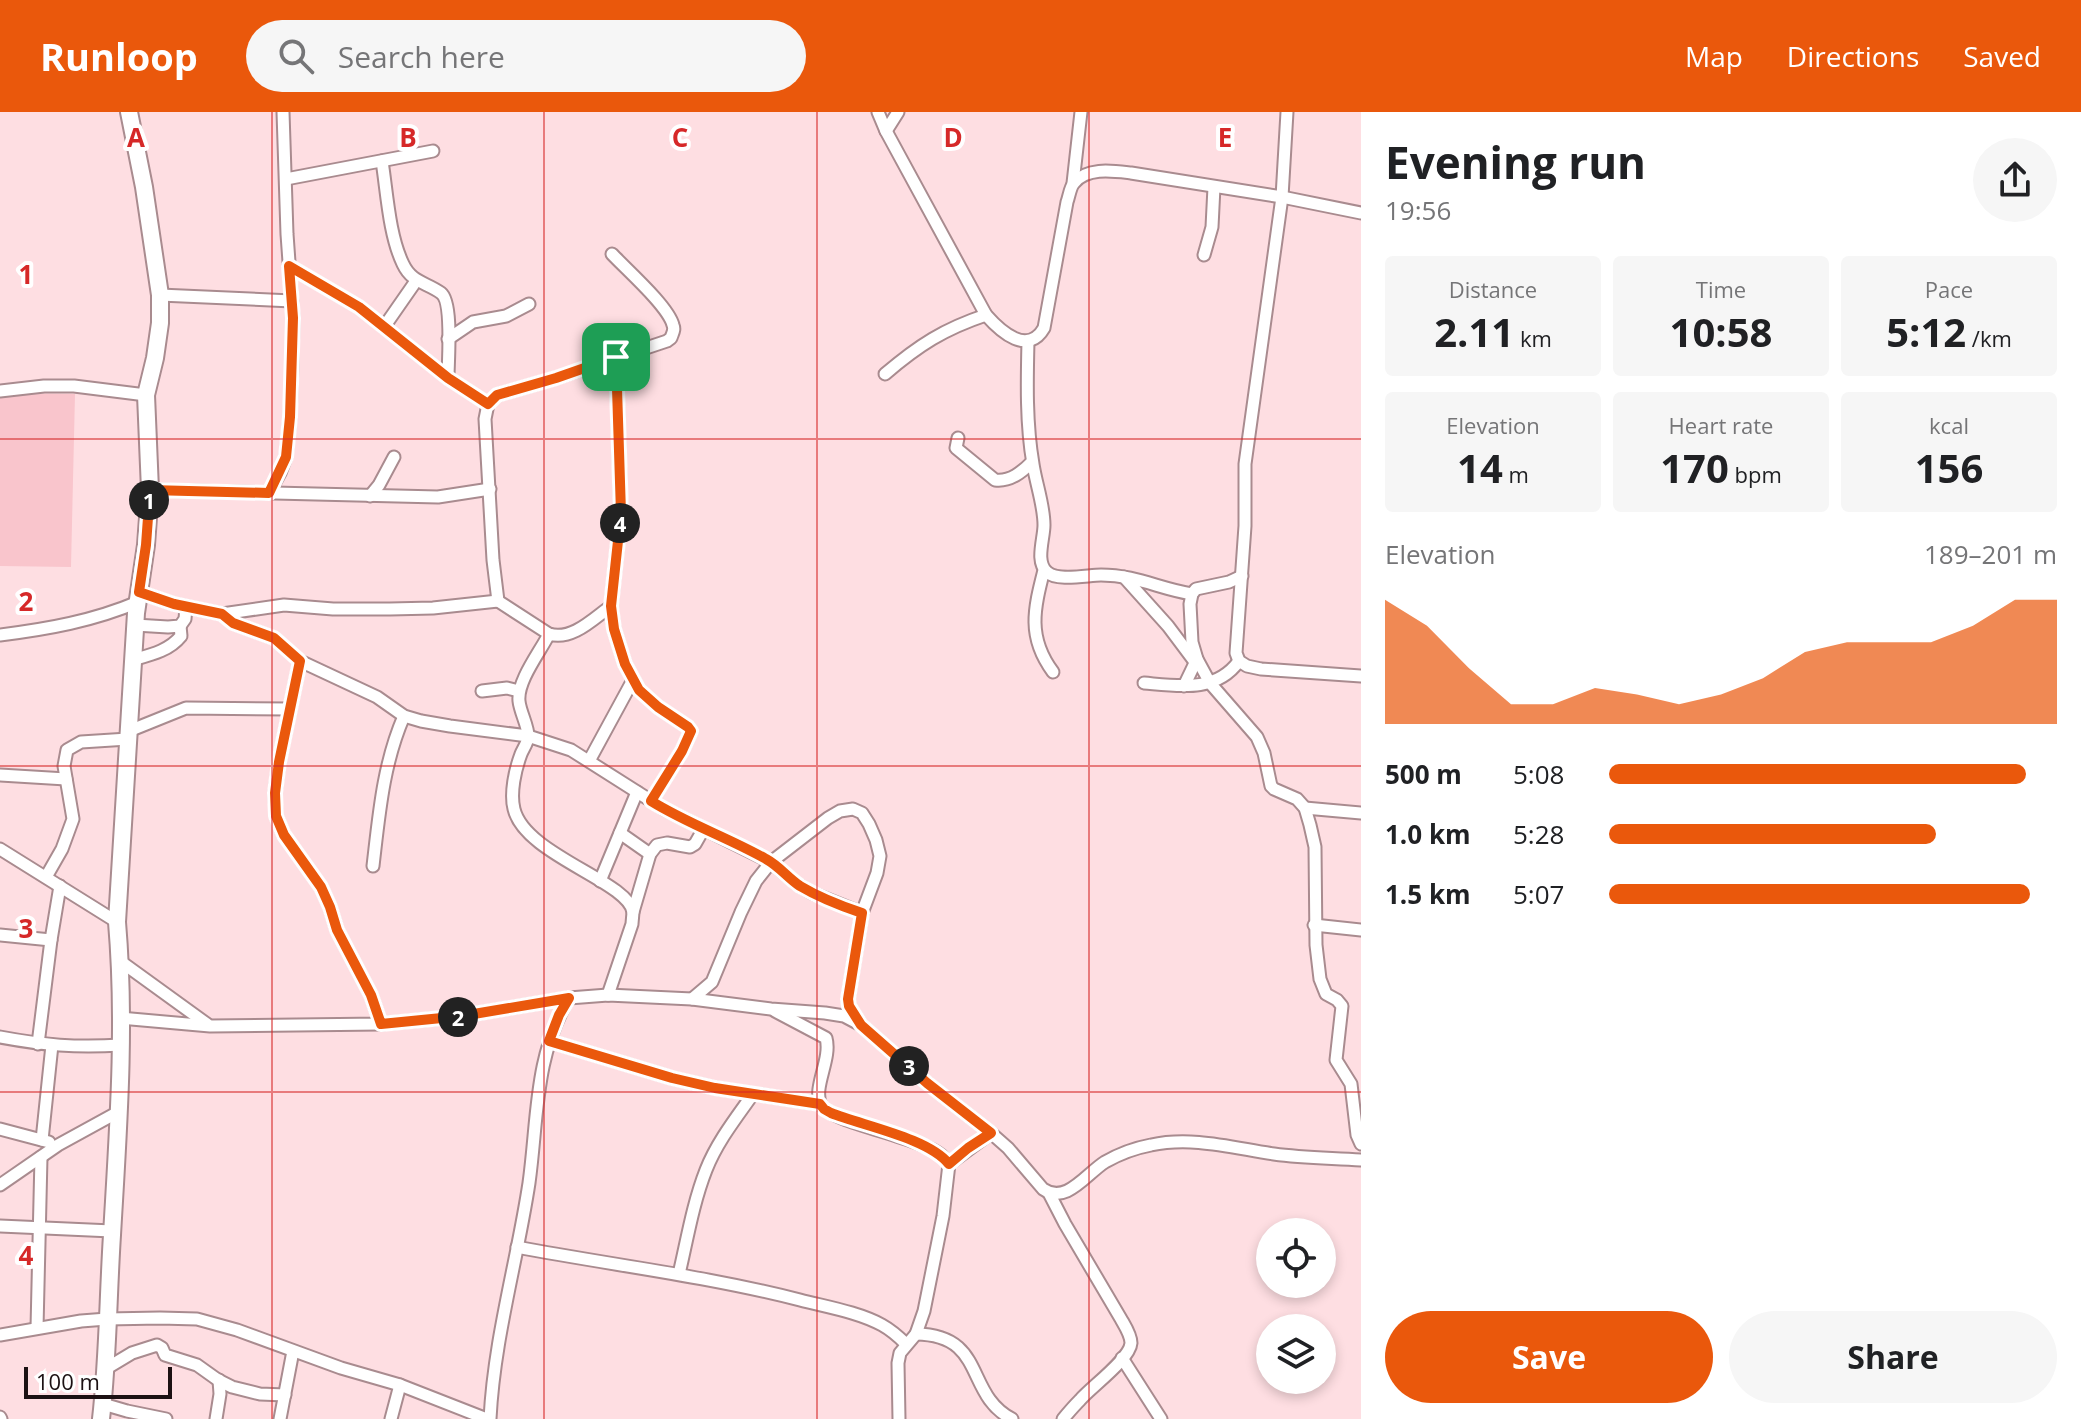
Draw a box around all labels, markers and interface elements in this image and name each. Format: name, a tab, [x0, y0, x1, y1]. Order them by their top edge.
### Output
search box	[246, 20, 806, 92]
text: Runloop	[40, 30, 198, 82]
icon: search	[274, 34, 318, 78]
text: Search here	[338, 36, 505, 77]
text: Map	[1685, 37, 1743, 75]
text: Directions	[1787, 37, 1919, 75]
text: Saved	[1963, 37, 2041, 75]
text: A	[127, 119, 145, 155]
text: B	[399, 119, 417, 155]
text: C	[672, 119, 688, 155]
text: D	[943, 119, 963, 155]
text: E	[1218, 119, 1232, 155]
text: Evening run	[1385, 132, 1646, 192]
button: share	[1973, 138, 2057, 222]
text: 19:56	[1385, 192, 1451, 228]
text: 1	[19, 256, 33, 292]
text: Distance	[1449, 274, 1537, 304]
text: Time	[1696, 274, 1746, 304]
text: Pace	[1925, 274, 1973, 304]
text: 2.11	[1434, 304, 1514, 359]
text: 10:58	[1670, 304, 1772, 359]
text: 5:12	[1886, 304, 1966, 359]
pin	[582, 323, 650, 391]
text: km	[1514, 323, 1552, 353]
text: /km	[1966, 323, 2012, 353]
icon: arrive	[594, 335, 638, 379]
text: Elevation	[1446, 410, 1540, 440]
text: Heart rate	[1669, 410, 1773, 440]
text: kcal	[1929, 410, 1969, 440]
text: 14	[1457, 440, 1503, 495]
text: 170	[1660, 440, 1729, 495]
text: 156	[1915, 440, 1983, 495]
text: m	[1503, 459, 1529, 489]
text: bpm	[1729, 459, 1782, 489]
pin: 1	[129, 480, 169, 520]
text: 1	[143, 485, 155, 515]
pin: 4	[600, 503, 640, 543]
text: 4	[614, 508, 626, 538]
text: Elevation	[1385, 536, 1495, 572]
text: 189–201 m	[1924, 536, 2057, 572]
text: 2	[19, 583, 34, 619]
text: 500 m	[1385, 756, 1462, 792]
text: 5:08	[1513, 756, 1564, 792]
text: 1.0 km	[1385, 816, 1471, 852]
text: 5:28	[1513, 816, 1564, 852]
text: 1.5 km	[1385, 876, 1471, 912]
text: 5:07	[1513, 876, 1564, 912]
text: 3	[19, 910, 33, 946]
pin: 2	[438, 997, 478, 1037]
text: 2	[452, 1002, 464, 1032]
pin: 3	[889, 1046, 929, 1086]
text: 3	[903, 1051, 915, 1081]
map controls	[1256, 1218, 1336, 1394]
button: locate	[1256, 1218, 1336, 1298]
text: 4	[19, 1237, 34, 1273]
button: Save	[1385, 1311, 1713, 1403]
button: Share	[1729, 1311, 2057, 1403]
button: layers	[1256, 1314, 1336, 1394]
scale bar	[24, 1363, 172, 1399]
text: 100 m	[36, 1366, 100, 1396]

